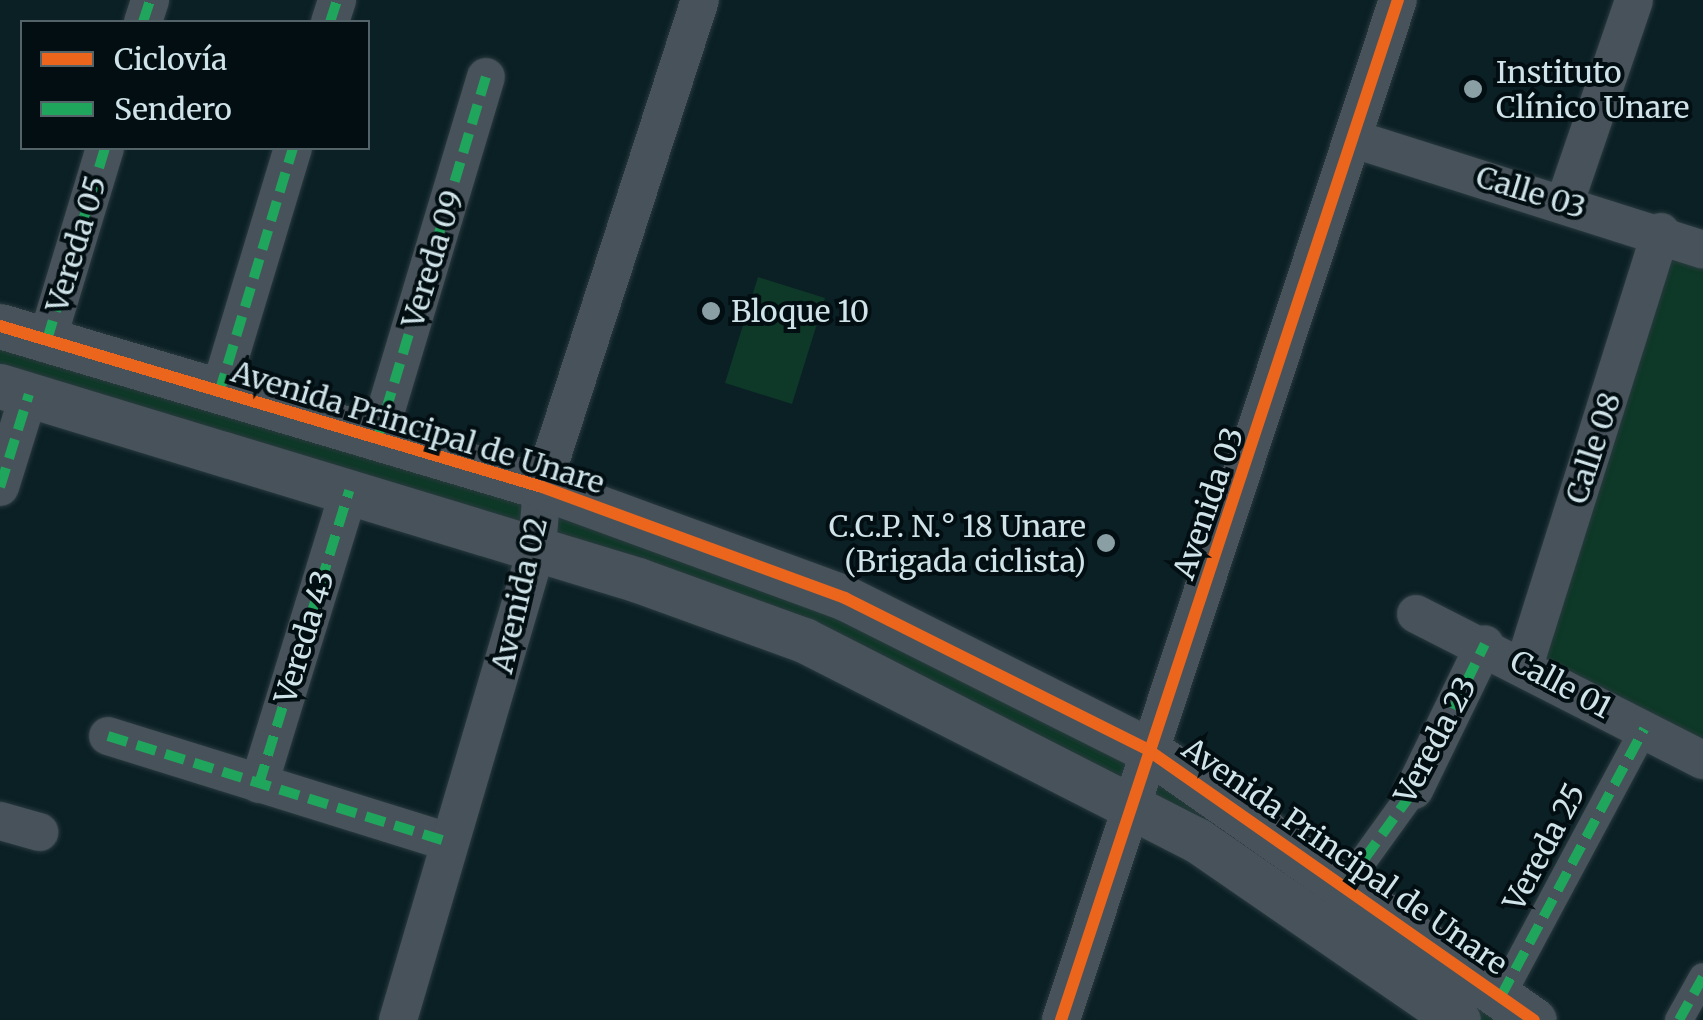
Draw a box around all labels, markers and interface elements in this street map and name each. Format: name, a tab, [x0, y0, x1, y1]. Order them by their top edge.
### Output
legend	[20, 20, 370, 150]
text: Ciclovía	[114, 40, 227, 78]
place label: Instituto Clínico Unare	[1496, 54, 1690, 124]
marker: Instituto Clínico Unare	[1460, 76, 1486, 102]
text: Sendero	[114, 90, 232, 128]
street label: Calle 03	[1472, 158, 1590, 226]
street label: Vereda 05	[38, 172, 114, 316]
street label: Vereda 09	[394, 186, 470, 332]
place label: Bloque 10	[731, 293, 869, 329]
marker: Bloque 10	[700, 300, 722, 322]
street label: Avenida Principal de Unare	[227, 353, 609, 501]
street label: Calle 08	[1558, 388, 1628, 508]
street label: Avenida 03	[1165, 423, 1251, 583]
place label: C.C.P. N.° 18 Unare (Brigada ciclista)	[829, 508, 1086, 578]
street label: Avenida 02	[484, 514, 554, 676]
marker: C.C.P. N.° 18 Unare (Brigada ciclista)	[1095, 532, 1117, 554]
street label: Vereda 43	[267, 566, 341, 708]
street label: Calle 01	[1504, 642, 1618, 726]
street label: Vereda 23	[1387, 671, 1483, 809]
street label: Avenida Principal de Unare	[1176, 730, 1514, 982]
street label: Vereda 25	[1496, 777, 1592, 917]

